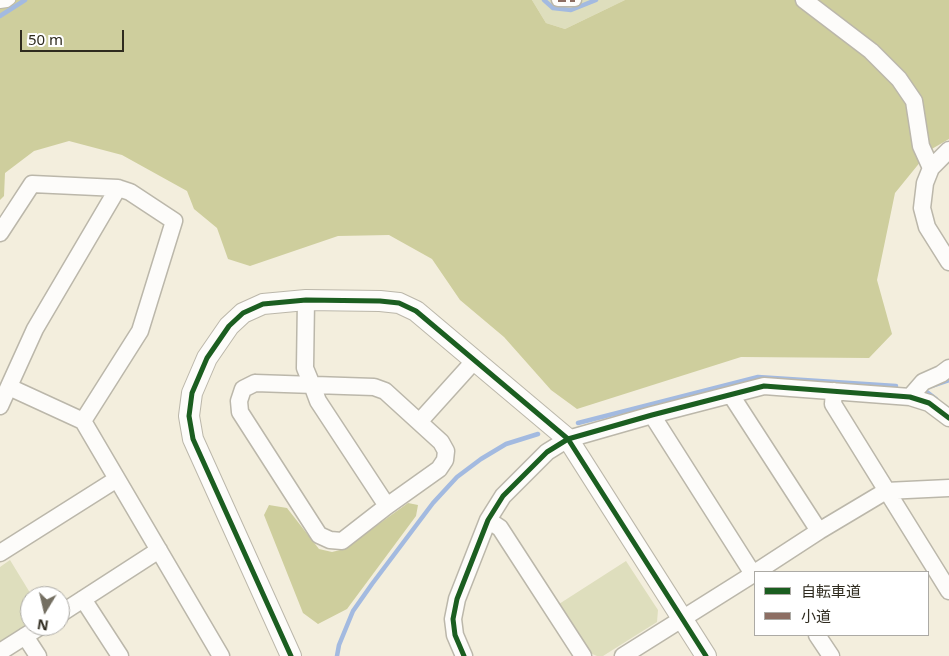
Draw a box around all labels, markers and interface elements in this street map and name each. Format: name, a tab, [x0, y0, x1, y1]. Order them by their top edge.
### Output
scale bar	[22, 20, 126, 52]
text: 50 m	[28, 29, 63, 49]
legend	[754, 571, 929, 636]
text: 自転車道	[801, 581, 861, 601]
north arrow	[20, 586, 70, 636]
text: 小道	[801, 606, 831, 626]
text: N	[36, 615, 50, 636]

